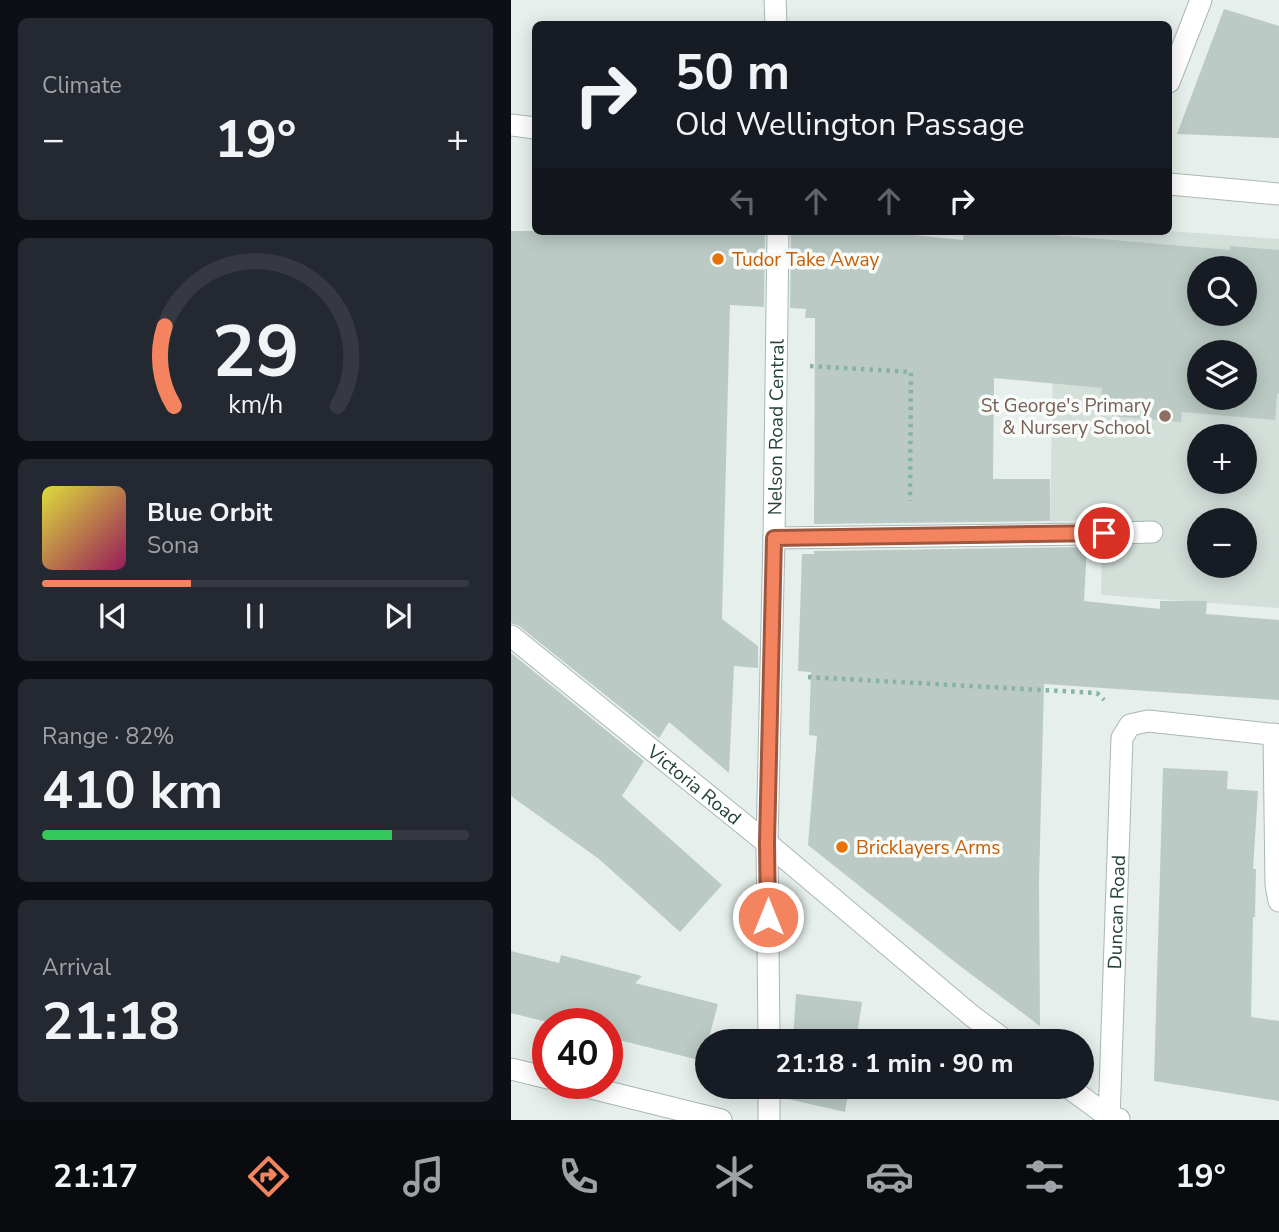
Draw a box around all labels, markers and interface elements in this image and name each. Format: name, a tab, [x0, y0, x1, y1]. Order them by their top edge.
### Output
text: 50 m	[675, 39, 790, 106]
icon: right	[560, 49, 651, 140]
text: Climate	[42, 70, 122, 101]
text: Old Wellington Passage	[675, 103, 1025, 146]
text: 19°	[214, 104, 297, 175]
text: −	[42, 114, 65, 165]
text: +	[446, 114, 469, 165]
icon: left	[724, 182, 762, 220]
icon: ahead	[797, 182, 835, 220]
icon: ahead	[870, 182, 908, 220]
icon: right	[943, 182, 981, 220]
place label: Tudor Take Away	[732, 247, 879, 273]
marker: Tudor Take Away	[710, 251, 726, 267]
map controls	[1187, 256, 1257, 578]
button: search	[1187, 256, 1257, 326]
text: 29	[212, 302, 299, 402]
street label: Nelson Road Central	[762, 338, 791, 515]
button: layers	[1187, 340, 1257, 410]
text: km/h	[228, 387, 283, 421]
place label: St George's Primary & Nursery School	[981, 393, 1151, 441]
marker: St George's Primary & Nursery School	[1157, 408, 1173, 424]
button: +	[1187, 424, 1257, 494]
text: Blue Orbit	[147, 495, 272, 530]
pin	[1074, 503, 1134, 563]
button: −	[1187, 508, 1257, 578]
icon: arrive	[1085, 514, 1123, 552]
text: Sona	[147, 530, 199, 561]
icon: previous	[94, 597, 132, 635]
icon: pause	[236, 597, 274, 635]
icon: next	[379, 597, 417, 635]
text: Range · 82%	[42, 721, 174, 752]
street label: Victoria Road	[641, 739, 746, 831]
text: 410 km	[42, 755, 223, 826]
place label: Bricklayers Arms	[856, 835, 1000, 861]
marker: Bricklayers Arms	[834, 839, 850, 855]
street label: Duncan Road	[1102, 855, 1132, 970]
position arrow	[731, 880, 805, 954]
text: Arrival	[42, 952, 111, 983]
text: 21:18	[42, 986, 180, 1057]
speed limit sign: 40	[532, 1008, 623, 1099]
text: 21:18 · 1 min · 90 m	[775, 1046, 1014, 1081]
icon: directions	[244, 1152, 293, 1201]
icon: music	[399, 1152, 448, 1201]
icon: phone	[554, 1152, 603, 1201]
icon: climate	[710, 1152, 759, 1201]
icon: car	[865, 1152, 914, 1201]
icon: filters	[1020, 1152, 1069, 1201]
text: 21:17	[53, 1155, 138, 1198]
text: 19°	[1175, 1155, 1226, 1198]

